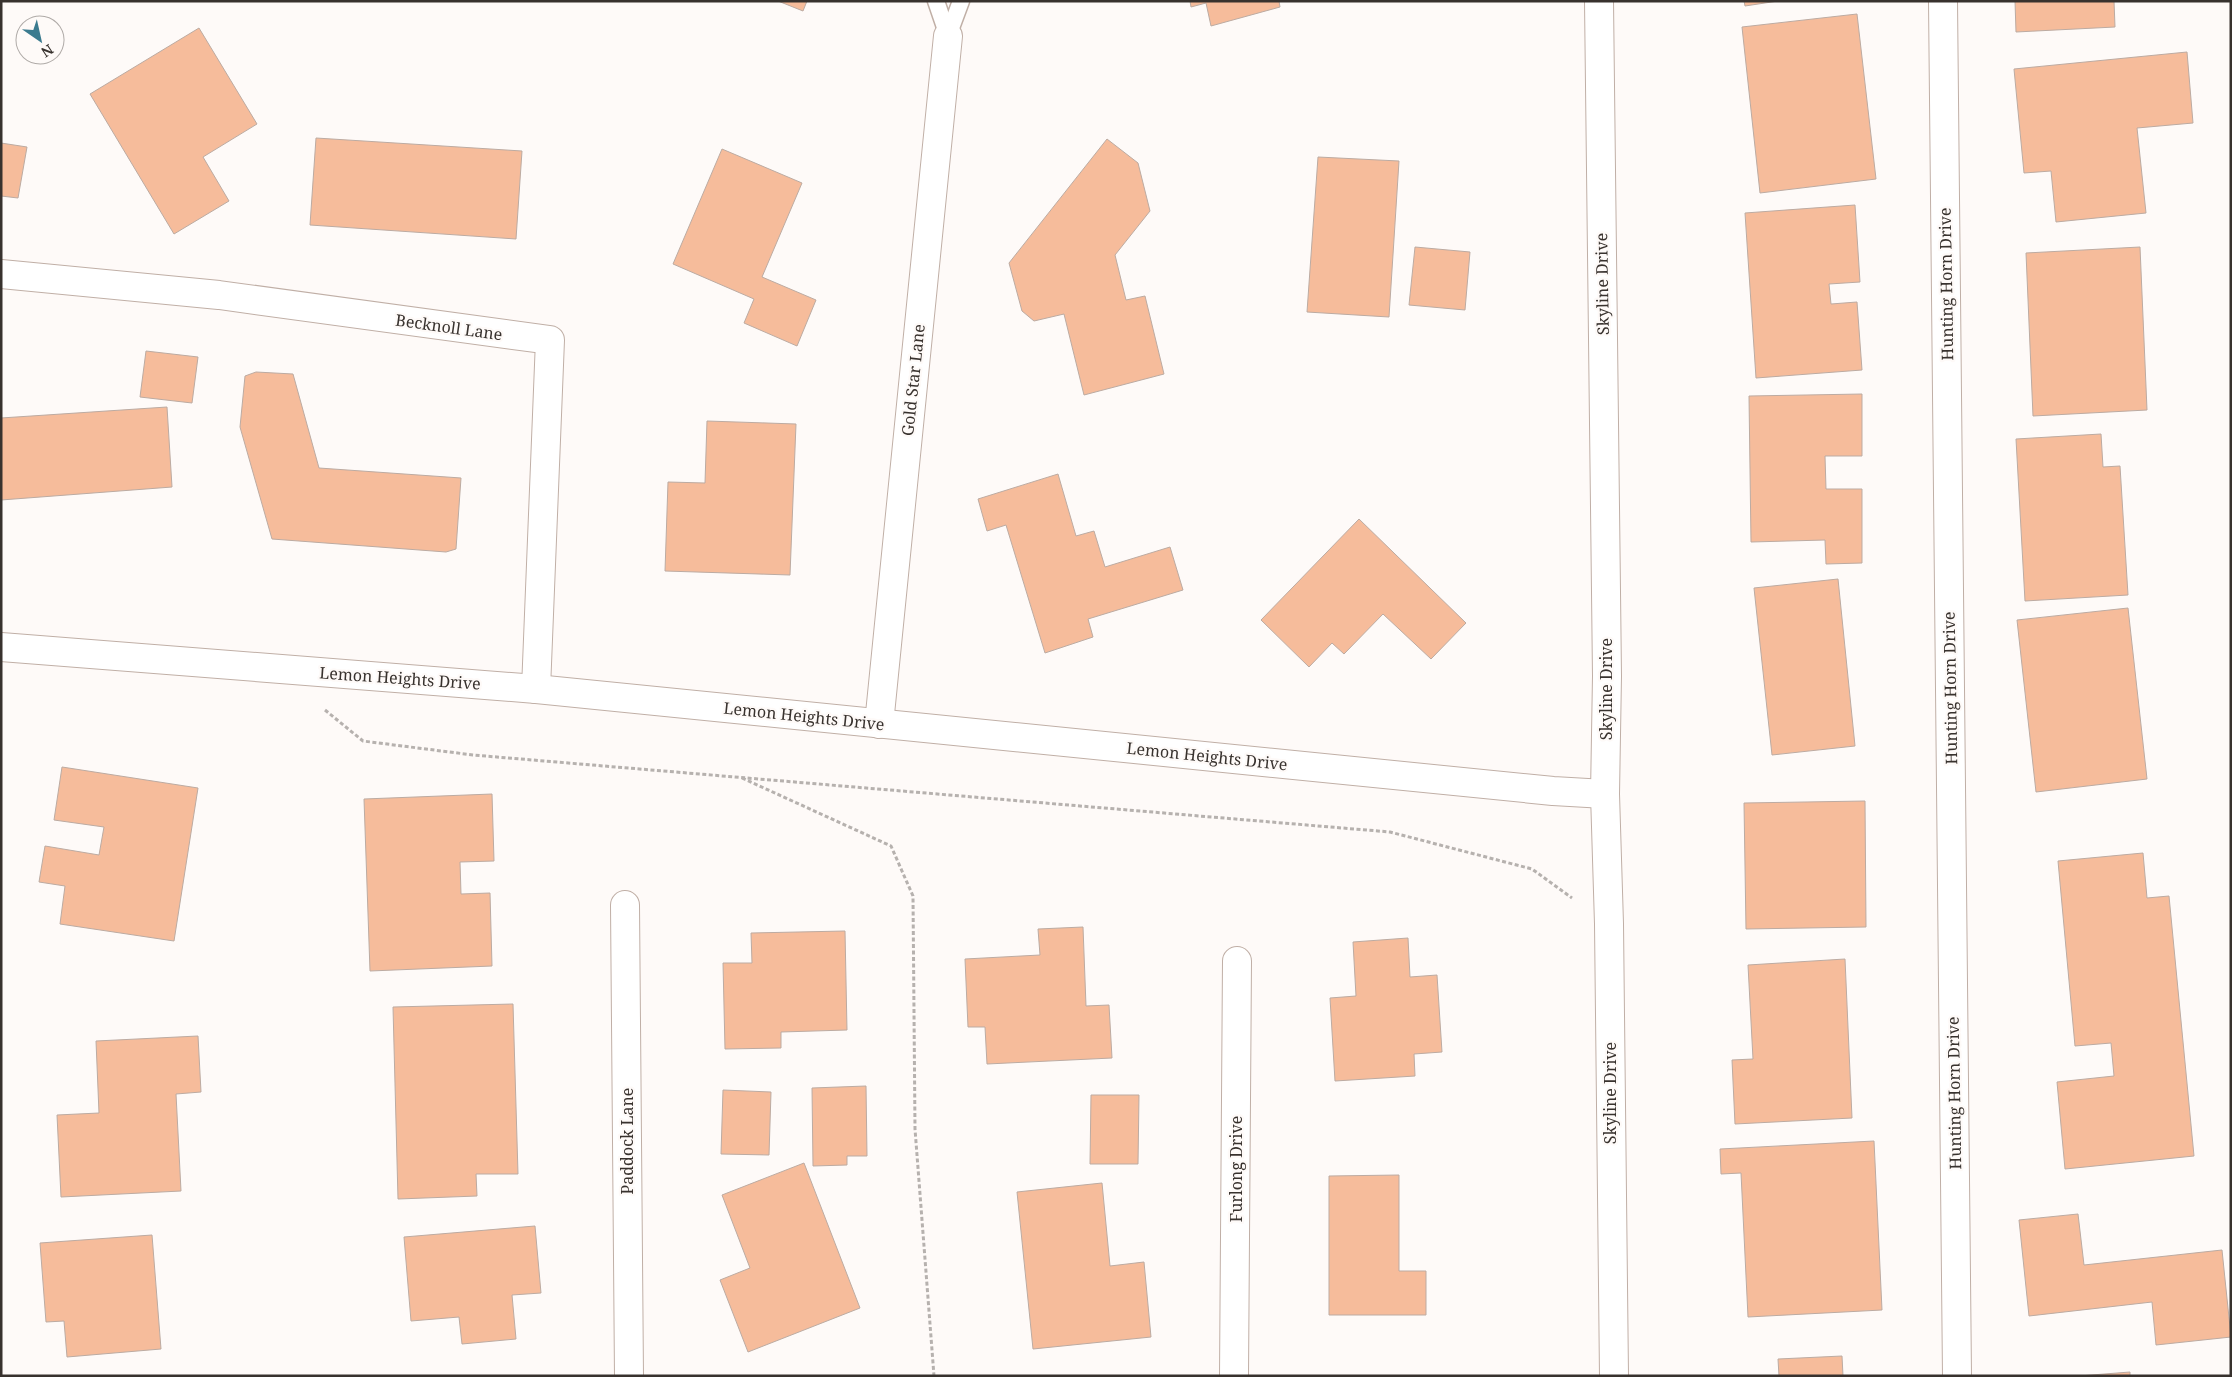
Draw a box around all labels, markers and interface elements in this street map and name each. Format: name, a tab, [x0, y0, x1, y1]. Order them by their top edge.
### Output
north arrow	[15, 15, 65, 65]
text: N	[38, 40, 57, 62]
street label: Hunting Horn Drive	[1934, 207, 1958, 361]
street label: Skyline Drive	[1590, 233, 1614, 335]
street label: Becknoll Lane	[394, 309, 504, 345]
street label: Gold Star Lane	[896, 323, 930, 437]
street label: Hunting Horn Drive	[1938, 611, 1962, 765]
street label: Skyline Drive	[1595, 638, 1617, 740]
street label: Lemon Heights Drive	[319, 661, 481, 695]
street label: Lemon Heights Drive	[722, 697, 886, 735]
street label: Lemon Heights Drive	[1125, 737, 1289, 775]
street label: Hunting Horn Drive	[1942, 1016, 1966, 1170]
street label: Skyline Drive	[1599, 1042, 1621, 1144]
street label: Paddock Lane	[616, 1088, 638, 1194]
street label: Furlong Drive	[1225, 1116, 1247, 1222]

